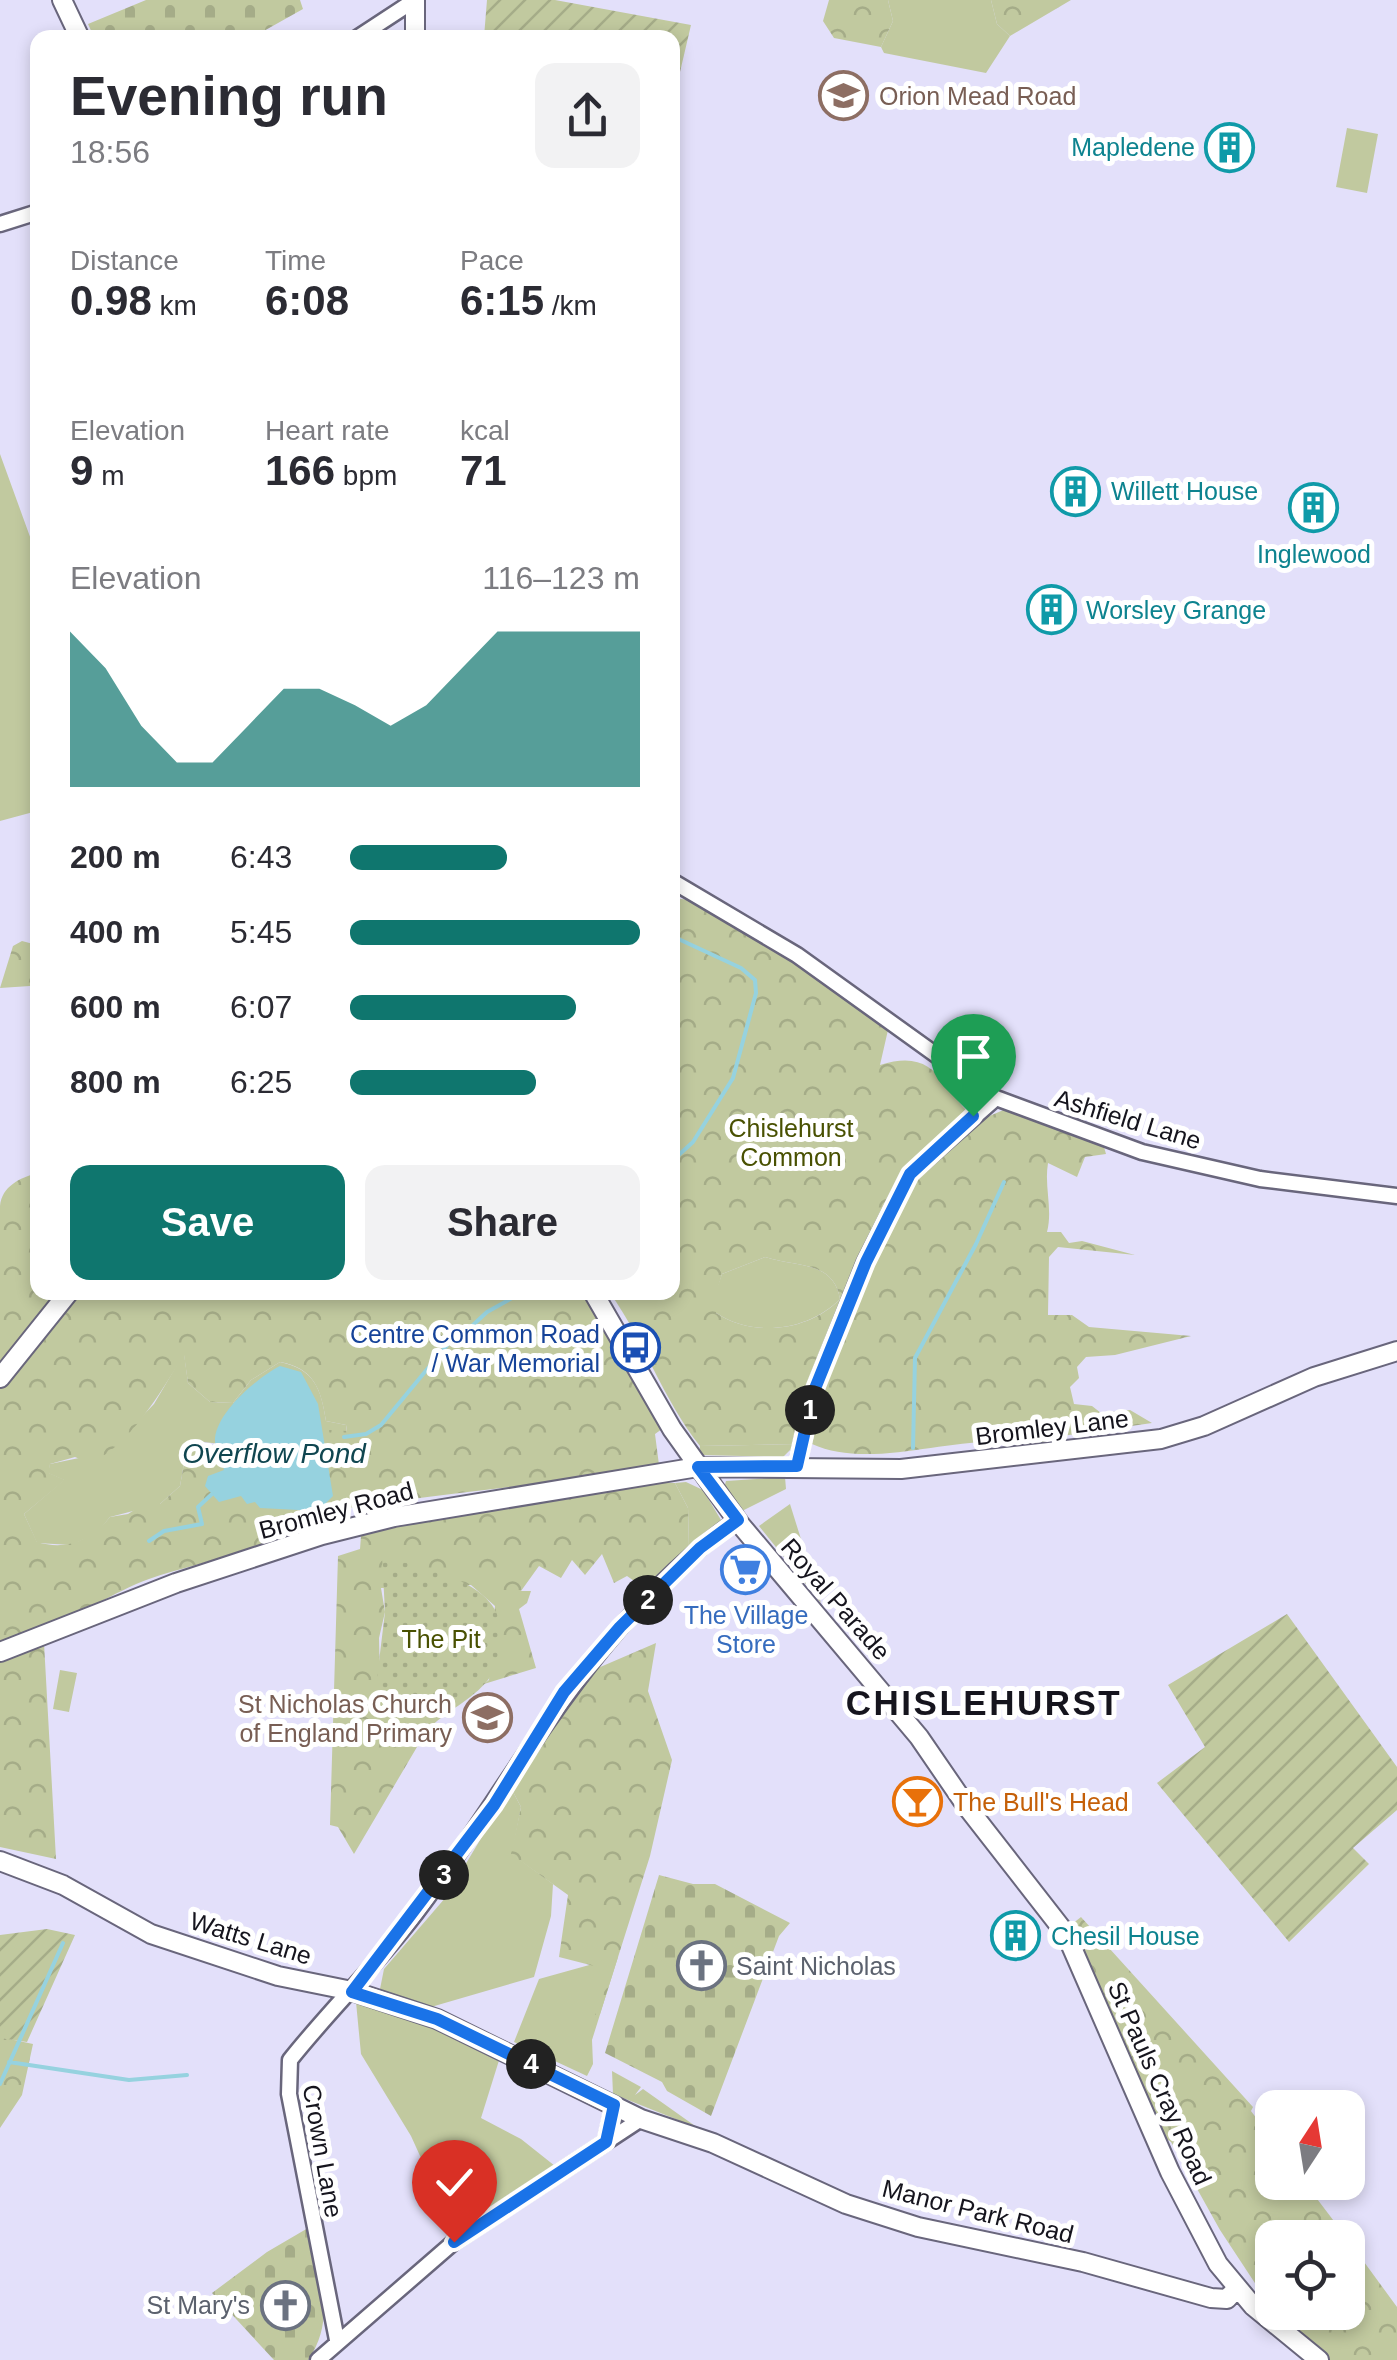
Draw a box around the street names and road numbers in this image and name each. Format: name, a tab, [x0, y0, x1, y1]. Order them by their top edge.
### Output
street label: Ashfield Lane	[1051, 1083, 1205, 1155]
street label: Bromley Lane	[974, 1404, 1130, 1450]
street label: Bromley Road	[256, 1476, 416, 1544]
street label: Royal Parade	[776, 1533, 896, 1665]
street label: Watts Lane	[187, 1906, 315, 1970]
street label: St Pauls Cray Road	[1103, 1977, 1217, 2189]
street label: Crown Lane	[298, 2082, 348, 2220]
street label: Manor Park Road	[880, 2174, 1076, 2248]

